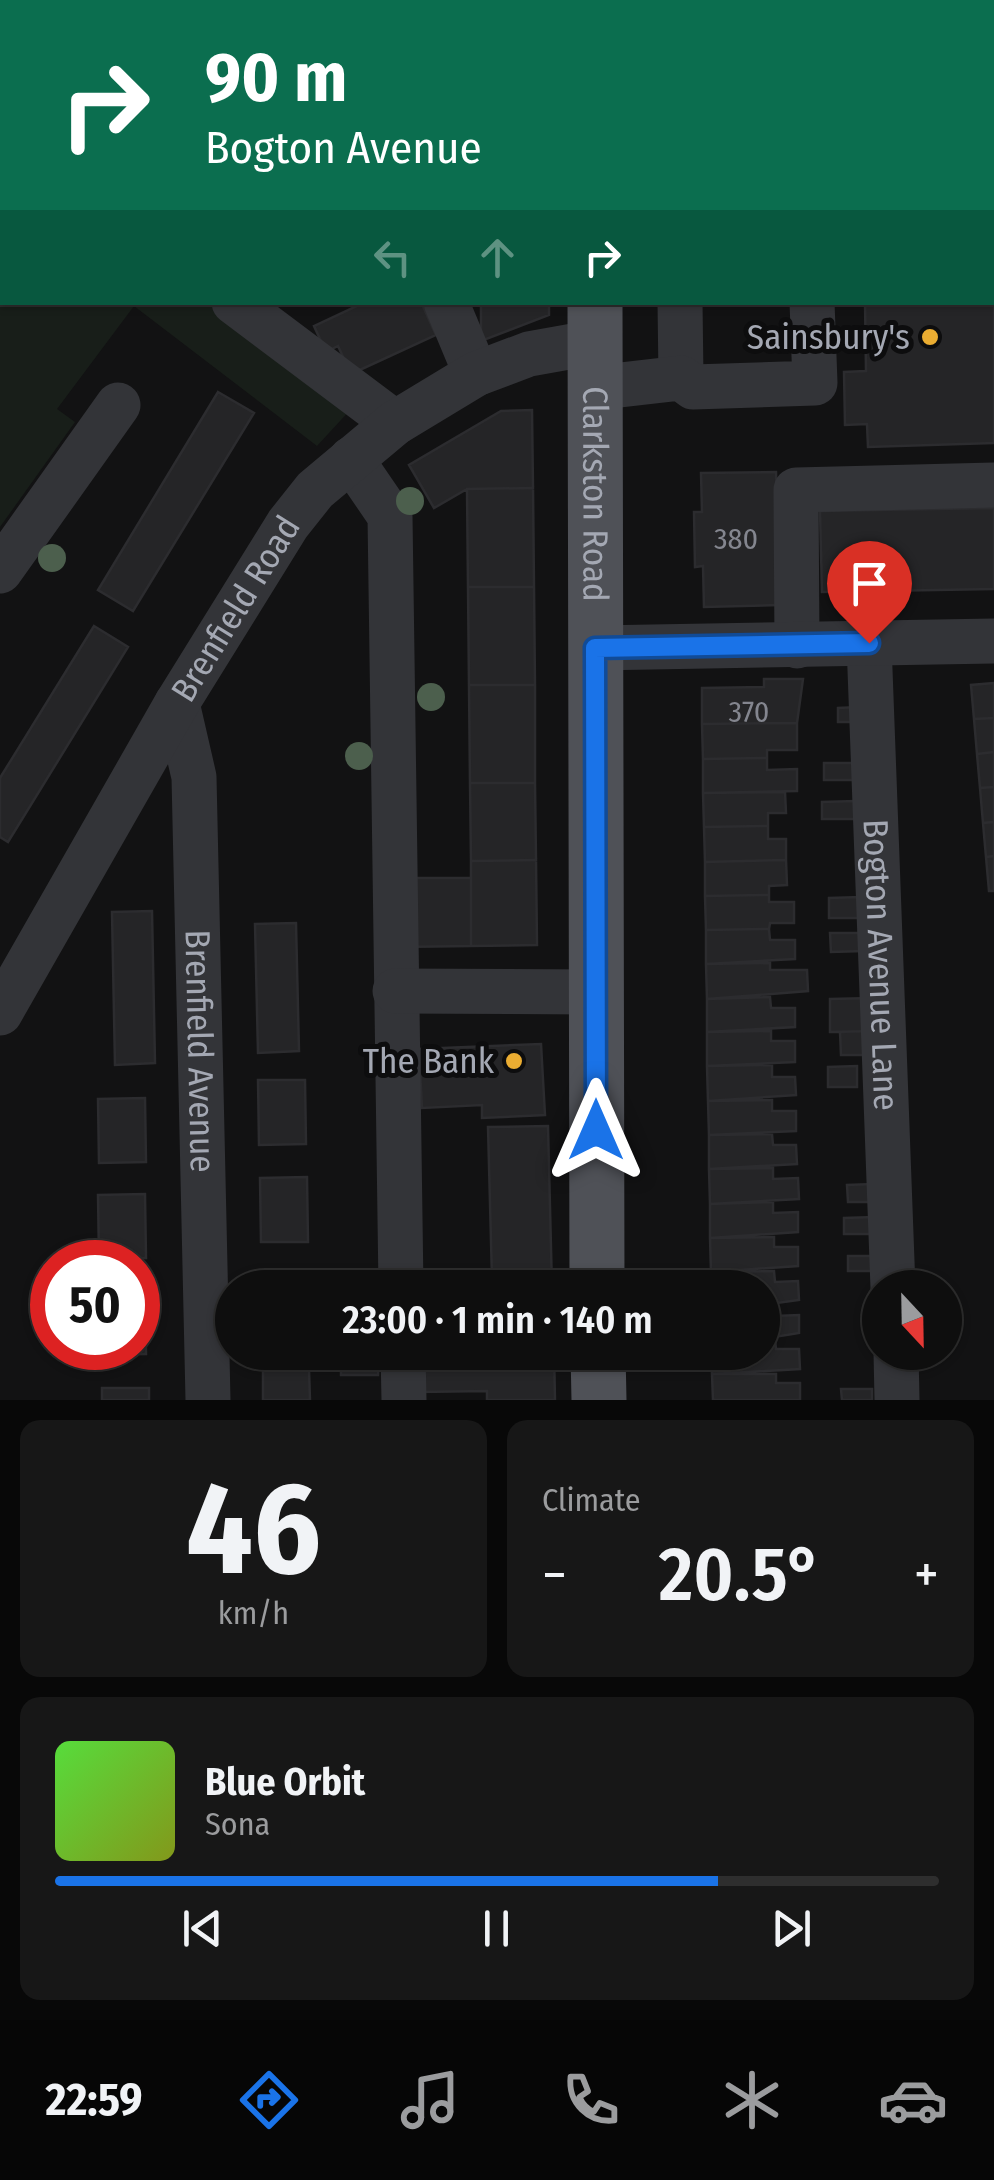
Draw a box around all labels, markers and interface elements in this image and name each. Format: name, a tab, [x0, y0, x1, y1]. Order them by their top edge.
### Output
text: 90 m	[205, 36, 347, 120]
icon: right	[40, 40, 170, 170]
text: Bogton Avenue	[205, 121, 482, 175]
icon: left	[365, 230, 420, 285]
icon: ahead	[470, 230, 525, 285]
icon: right	[575, 230, 630, 285]
place label: Sainsbury's	[747, 316, 910, 358]
marker: Sainsbury's	[919, 326, 941, 348]
street label: Clarkston Road	[574, 386, 617, 602]
street label: Brenfield Road	[162, 508, 309, 709]
house number: 380	[714, 521, 758, 557]
pin	[827, 541, 912, 644]
icon: arrive	[842, 556, 897, 611]
house number: 370	[729, 694, 769, 730]
street label: Bogton Avenue Lane	[855, 818, 907, 1111]
street label: Brenfield Avenue	[176, 929, 224, 1173]
place label: The Bank	[363, 1040, 495, 1082]
marker: The Bank	[503, 1050, 525, 1072]
position arrow	[544, 1078, 648, 1182]
speed limit sign: 50	[30, 1240, 160, 1370]
north arrow	[862, 1270, 962, 1370]
map controls	[862, 1270, 962, 1370]
text: 23:00 · 1 min · 140 m	[342, 1297, 653, 1343]
text: 46	[186, 1451, 321, 1607]
text: Climate	[542, 1481, 641, 1519]
text: 20.5°	[659, 1530, 822, 1620]
text: −	[542, 1542, 567, 1608]
text: +	[914, 1542, 939, 1608]
text: km/h	[218, 1594, 289, 1632]
text: Blue Orbit	[205, 1759, 365, 1805]
text: Sona	[205, 1805, 270, 1843]
icon: previous	[175, 1901, 230, 1956]
icon: pause	[469, 1901, 524, 1956]
icon: next	[764, 1901, 819, 1956]
icon: directions	[234, 2065, 304, 2135]
icon: music	[395, 2065, 465, 2135]
icon: phone	[556, 2065, 626, 2135]
icon: climate	[717, 2065, 787, 2135]
icon: car	[878, 2065, 948, 2135]
text: 22:59	[46, 2073, 143, 2127]

